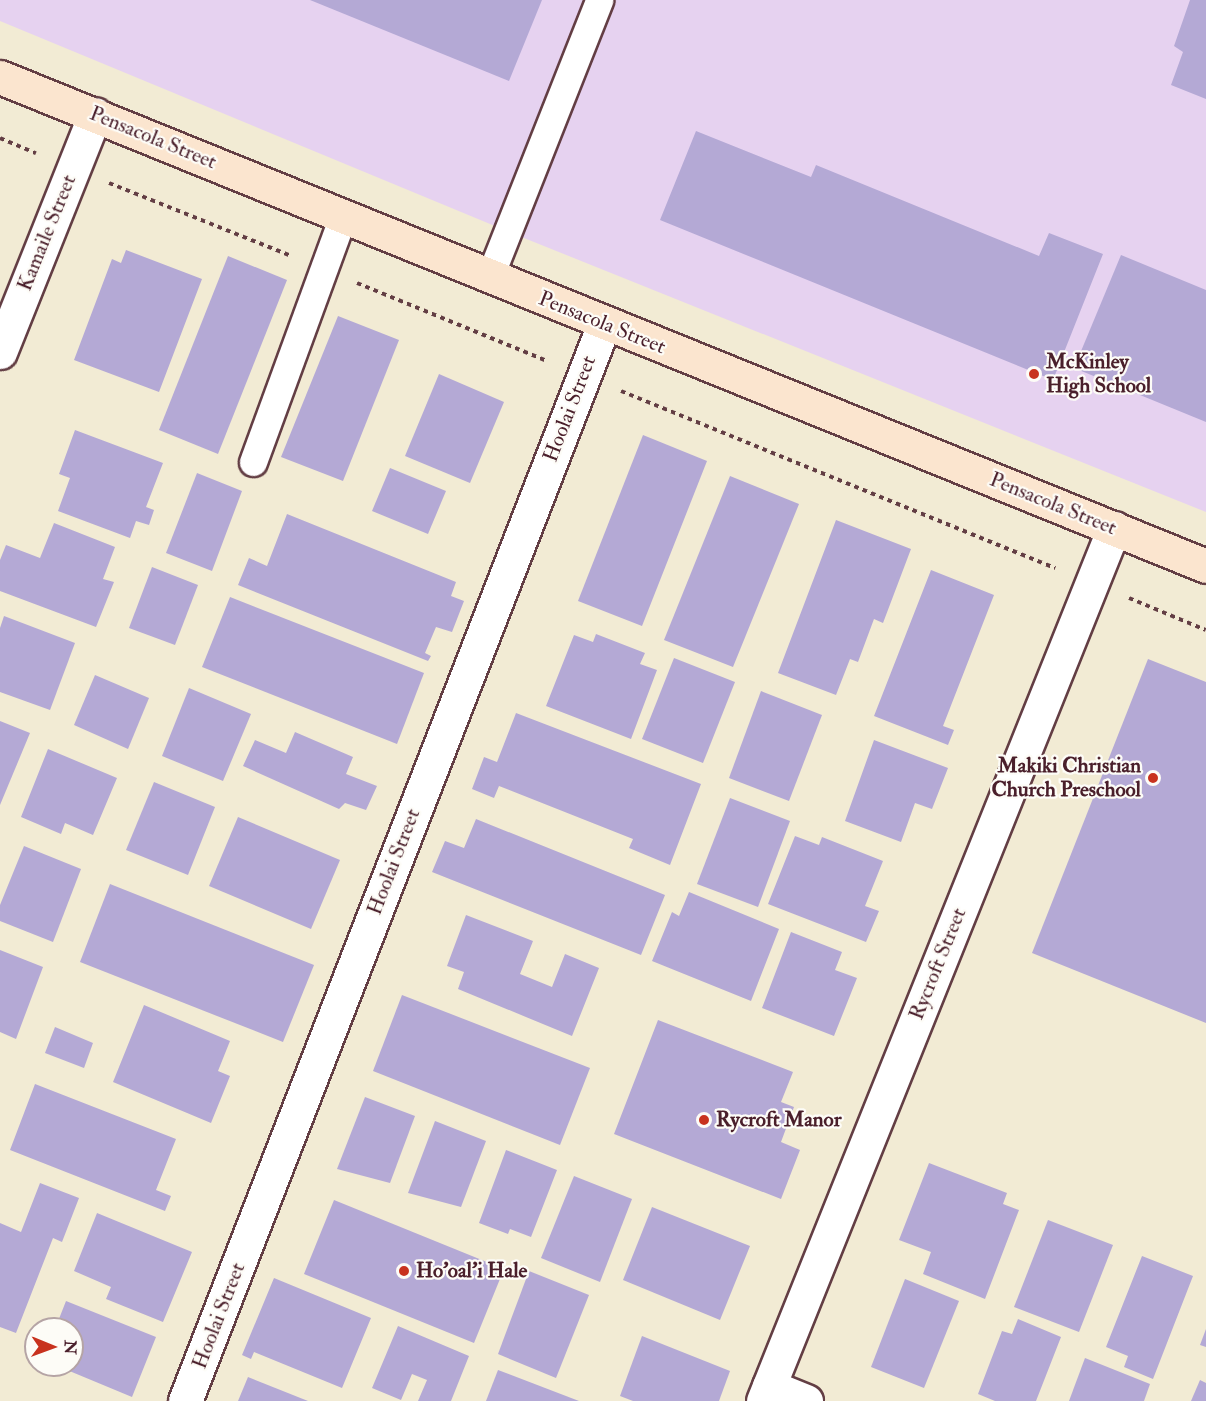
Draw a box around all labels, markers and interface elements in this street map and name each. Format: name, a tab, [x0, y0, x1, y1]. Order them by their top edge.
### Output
street label: Pensacola Street	[86, 101, 220, 175]
street label: Kamaile Street	[12, 171, 82, 295]
street label: Pensacola Street	[535, 286, 669, 360]
place label: McKinley High School	[1046, 349, 1151, 399]
street label: Hoolai Street	[538, 352, 602, 466]
marker: McKinley High School	[1027, 367, 1041, 381]
street label: Pensacola Street	[986, 467, 1120, 541]
place label: Makiki Christian Church Preschool	[991, 753, 1141, 803]
marker: Makiki Christian Church Preschool	[1146, 771, 1160, 785]
street label: Hoolai Street	[362, 805, 426, 919]
street label: Rycroft Street	[904, 904, 972, 1024]
place label: Rycroft Manor	[716, 1107, 842, 1133]
marker: Rycroft Manor	[697, 1113, 711, 1127]
place label: Ho'oal'i Hale	[416, 1258, 527, 1284]
street label: Hoolai Street	[187, 1259, 251, 1373]
marker: Ho'oal'i Hale	[397, 1264, 411, 1278]
north arrow	[24, 1317, 84, 1377]
text: N	[60, 1340, 80, 1355]

